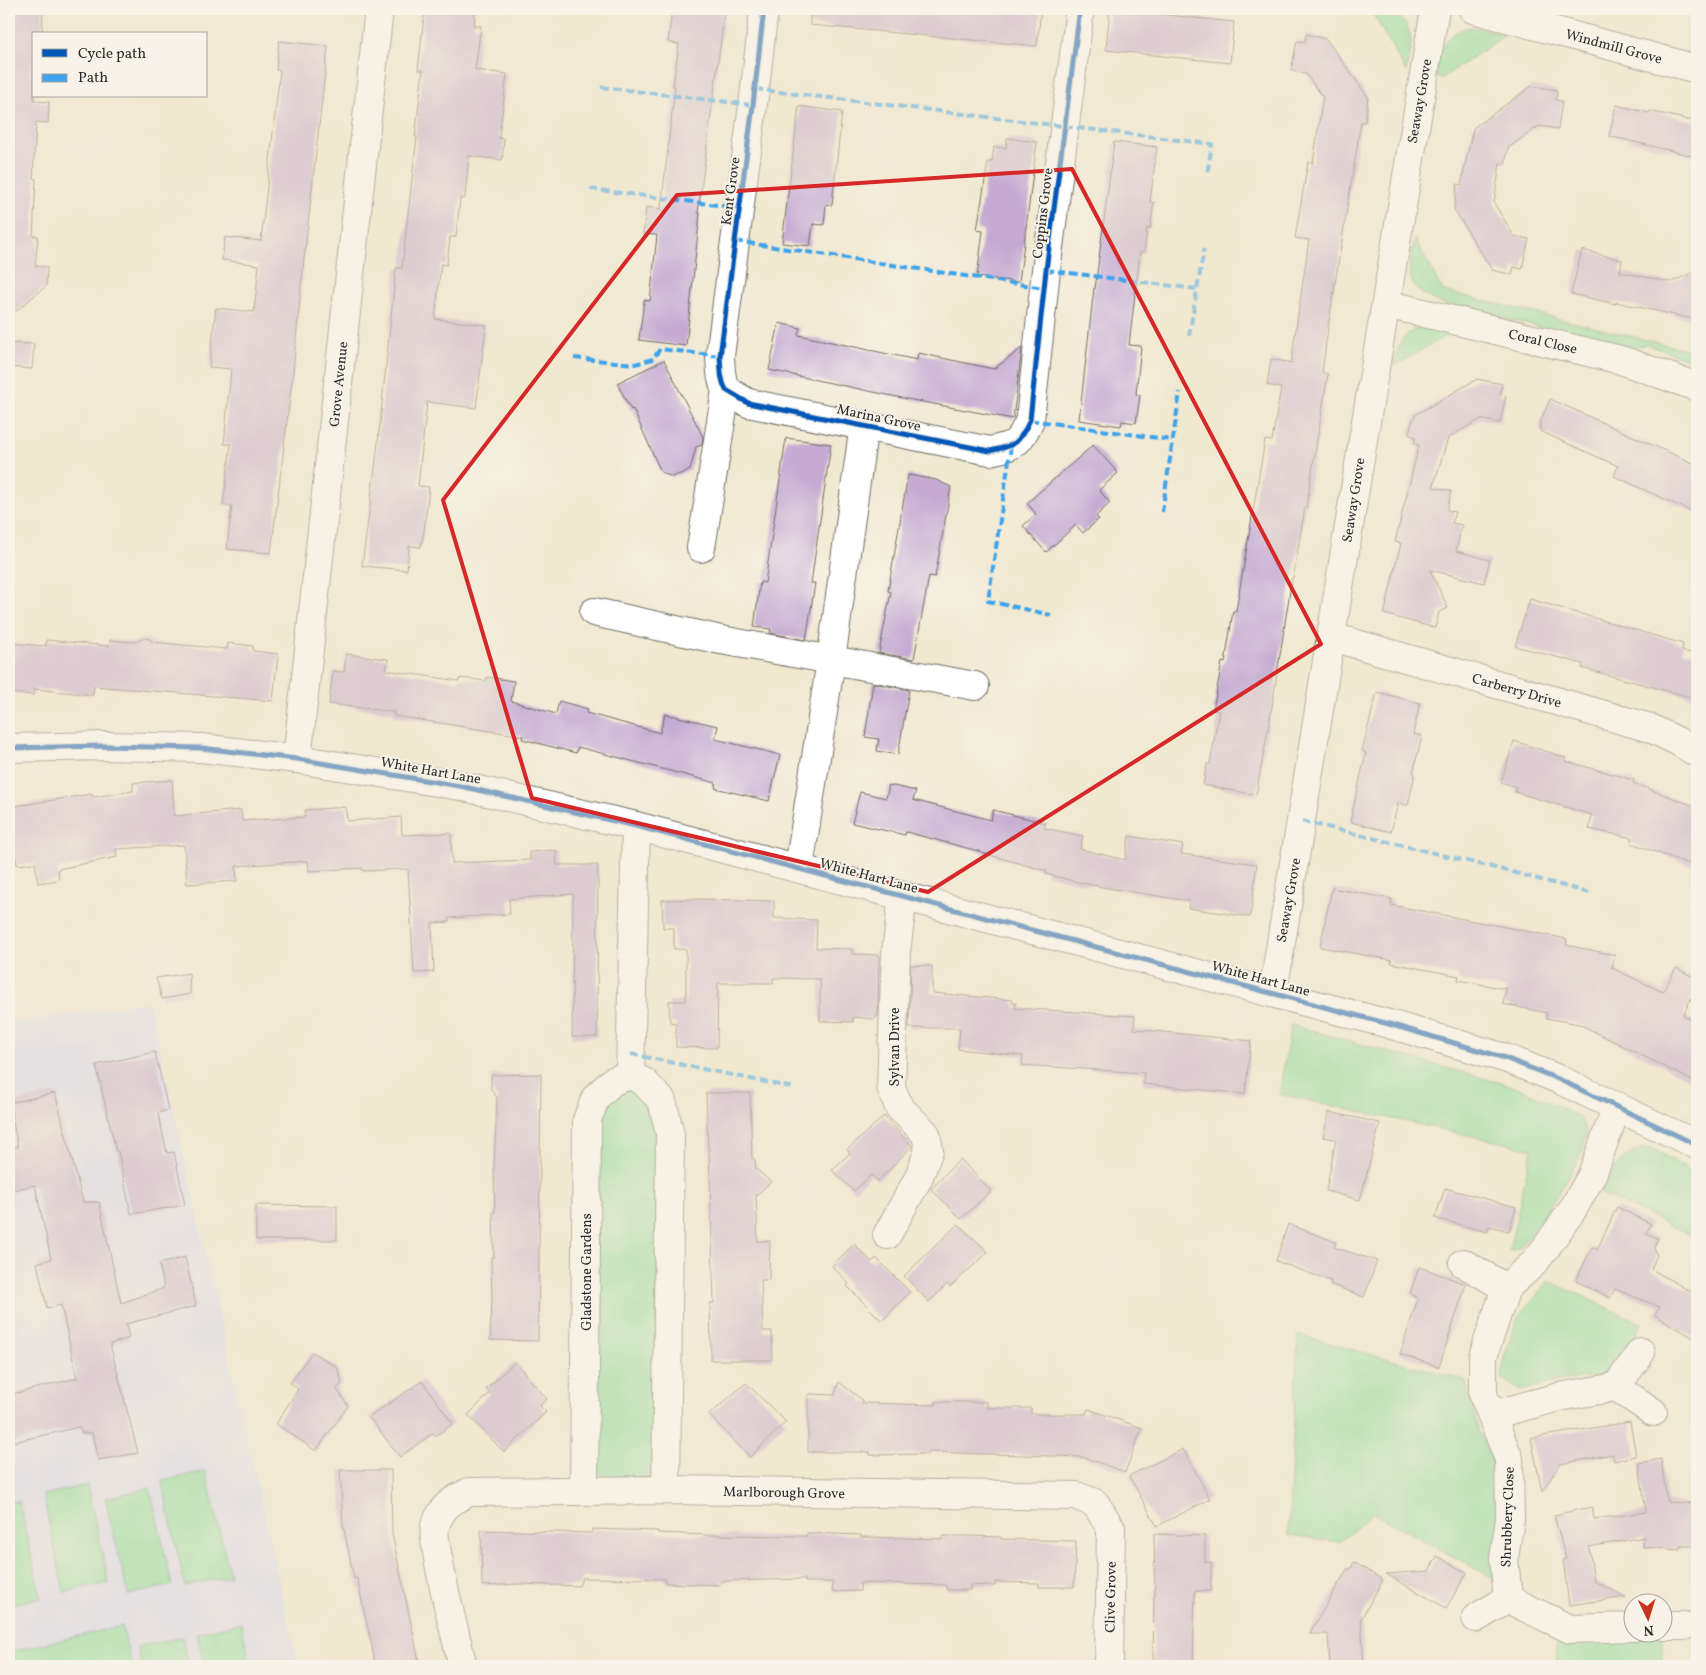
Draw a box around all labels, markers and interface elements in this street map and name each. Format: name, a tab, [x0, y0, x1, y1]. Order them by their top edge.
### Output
street label: Windmill Grove	[1563, 25, 1664, 70]
legend	[32, 32, 208, 98]
text: Cycle path	[78, 44, 146, 65]
street label: Seaway Grove	[1404, 57, 1437, 145]
text: Path	[78, 68, 108, 89]
street label: Kent Grove	[717, 155, 746, 227]
street label: Coppins Grove	[1028, 166, 1059, 260]
street label: Coral Close	[1507, 325, 1579, 360]
street label: Grove Avenue	[326, 340, 353, 428]
street label: Marina Grove	[835, 400, 923, 437]
street label: Seaway Grove	[1338, 456, 1371, 544]
street label: Carberry Drive	[1470, 670, 1564, 713]
street label: White Hart Lane	[379, 753, 483, 790]
street label: White Hart Lane	[817, 854, 920, 899]
street label: Seaway Grove	[1273, 856, 1306, 944]
street label: White Hart Lane	[1209, 957, 1312, 1002]
street label: Sylvan Drive	[886, 1007, 905, 1087]
street label: Gladstone Gardens	[578, 1213, 597, 1331]
street label: Shrubbery Close	[1497, 1466, 1520, 1568]
street label: Marlborough Grove	[723, 1483, 845, 1504]
street label: Clive Grove	[1101, 1561, 1122, 1633]
north arrow	[1624, 1592, 1674, 1642]
text: N	[1643, 1620, 1655, 1639]

